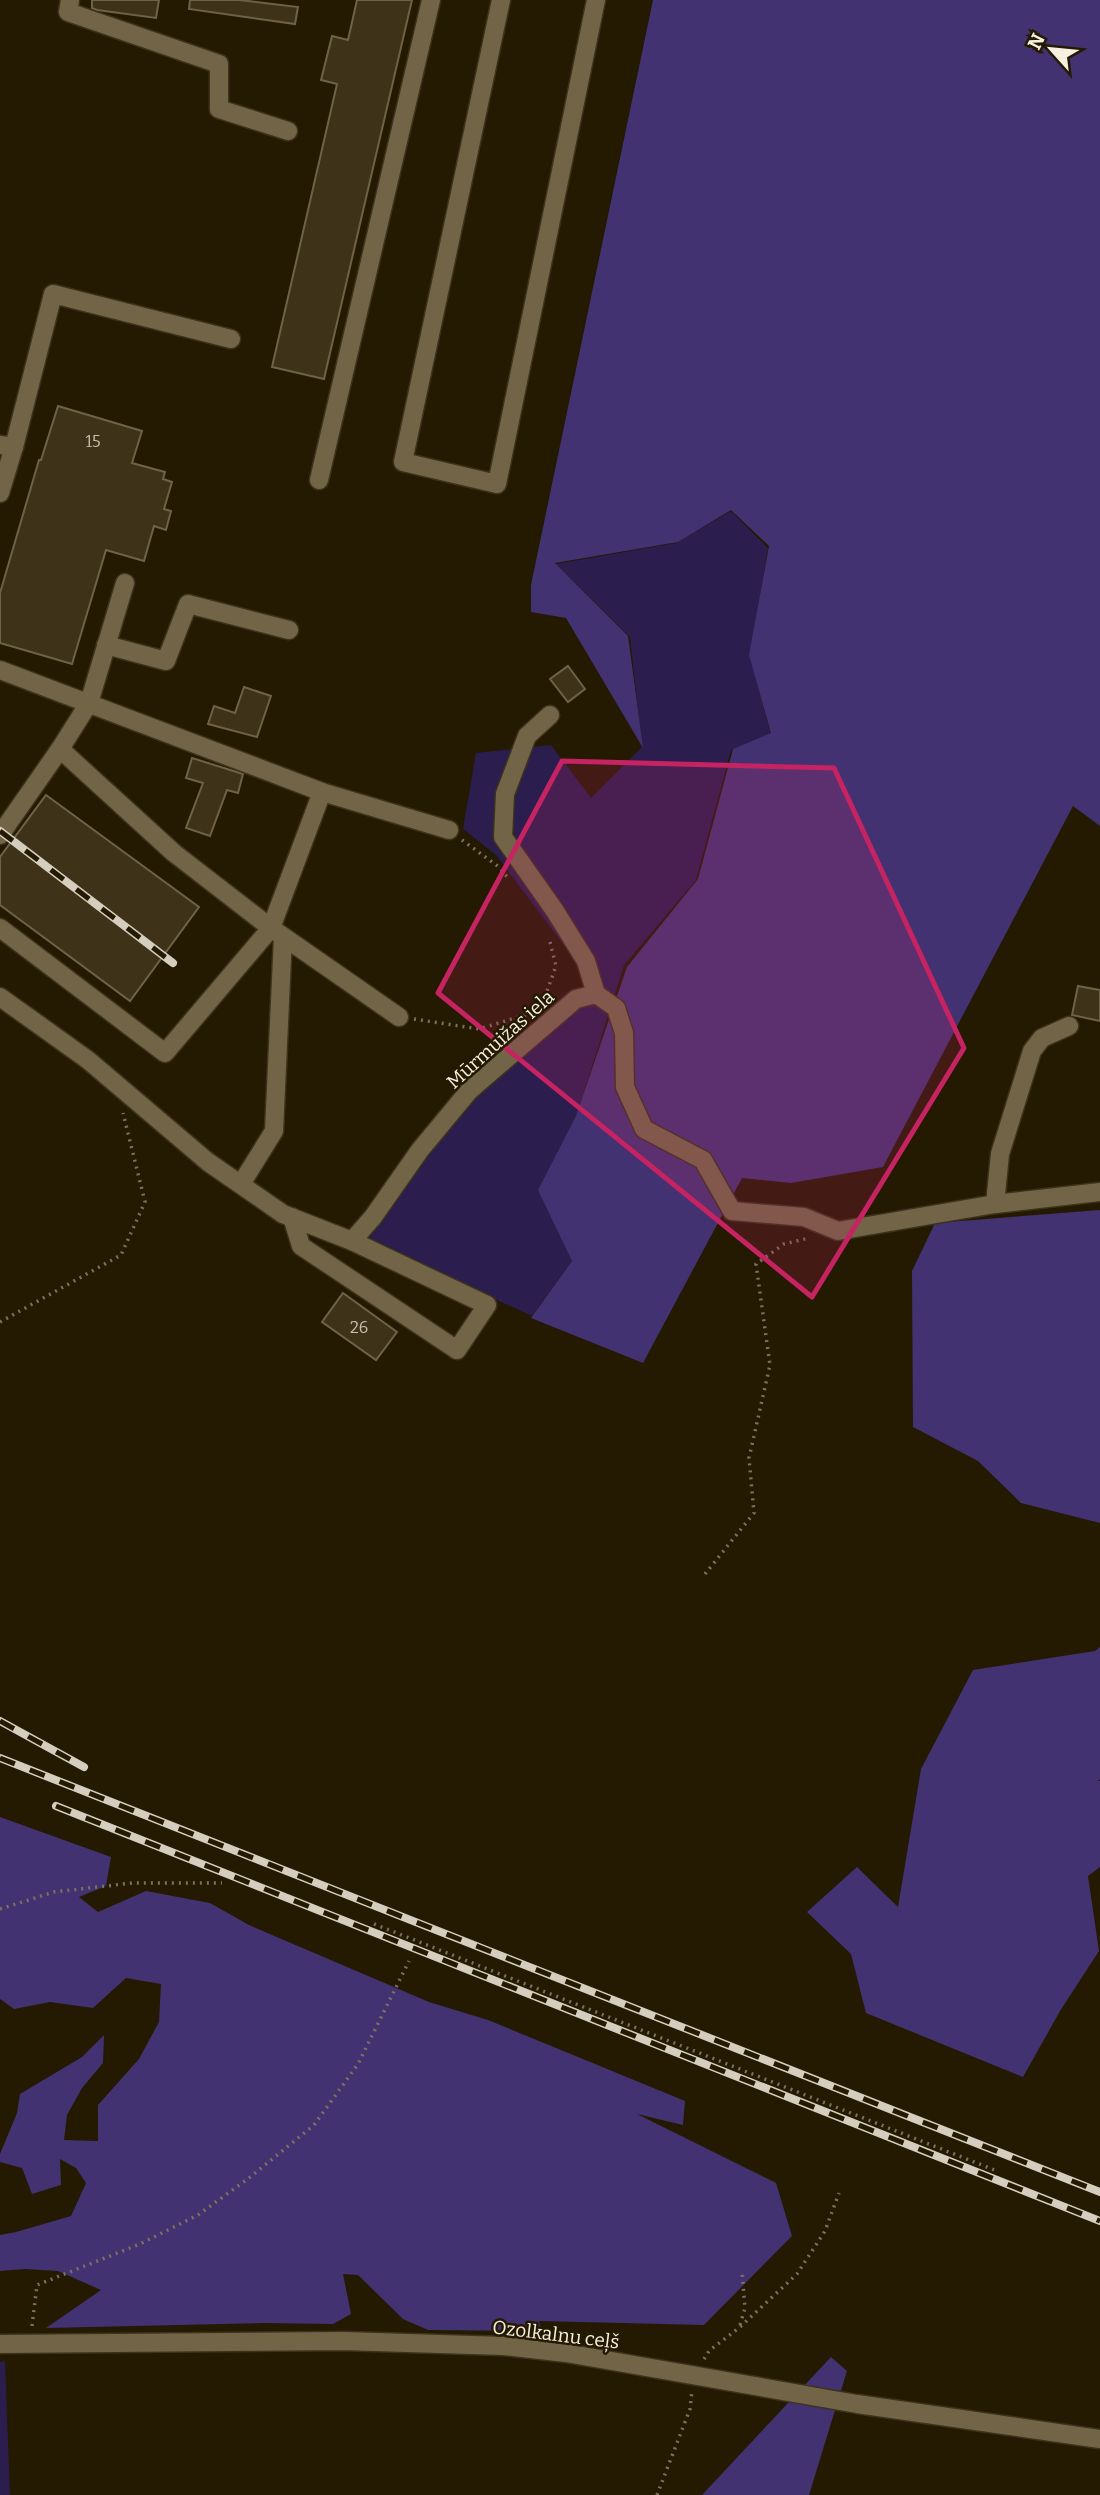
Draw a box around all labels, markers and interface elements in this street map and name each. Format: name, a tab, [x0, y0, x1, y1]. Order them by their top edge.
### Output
north arrow	[1016, 14, 1086, 84]
text: N	[1023, 29, 1050, 53]
house number: 15	[85, 432, 101, 451]
street label: Mūrmuižas iela	[442, 985, 559, 1094]
house number: 26	[350, 1318, 368, 1337]
street label: Ozolkalnu ceļš	[491, 2315, 621, 2355]

